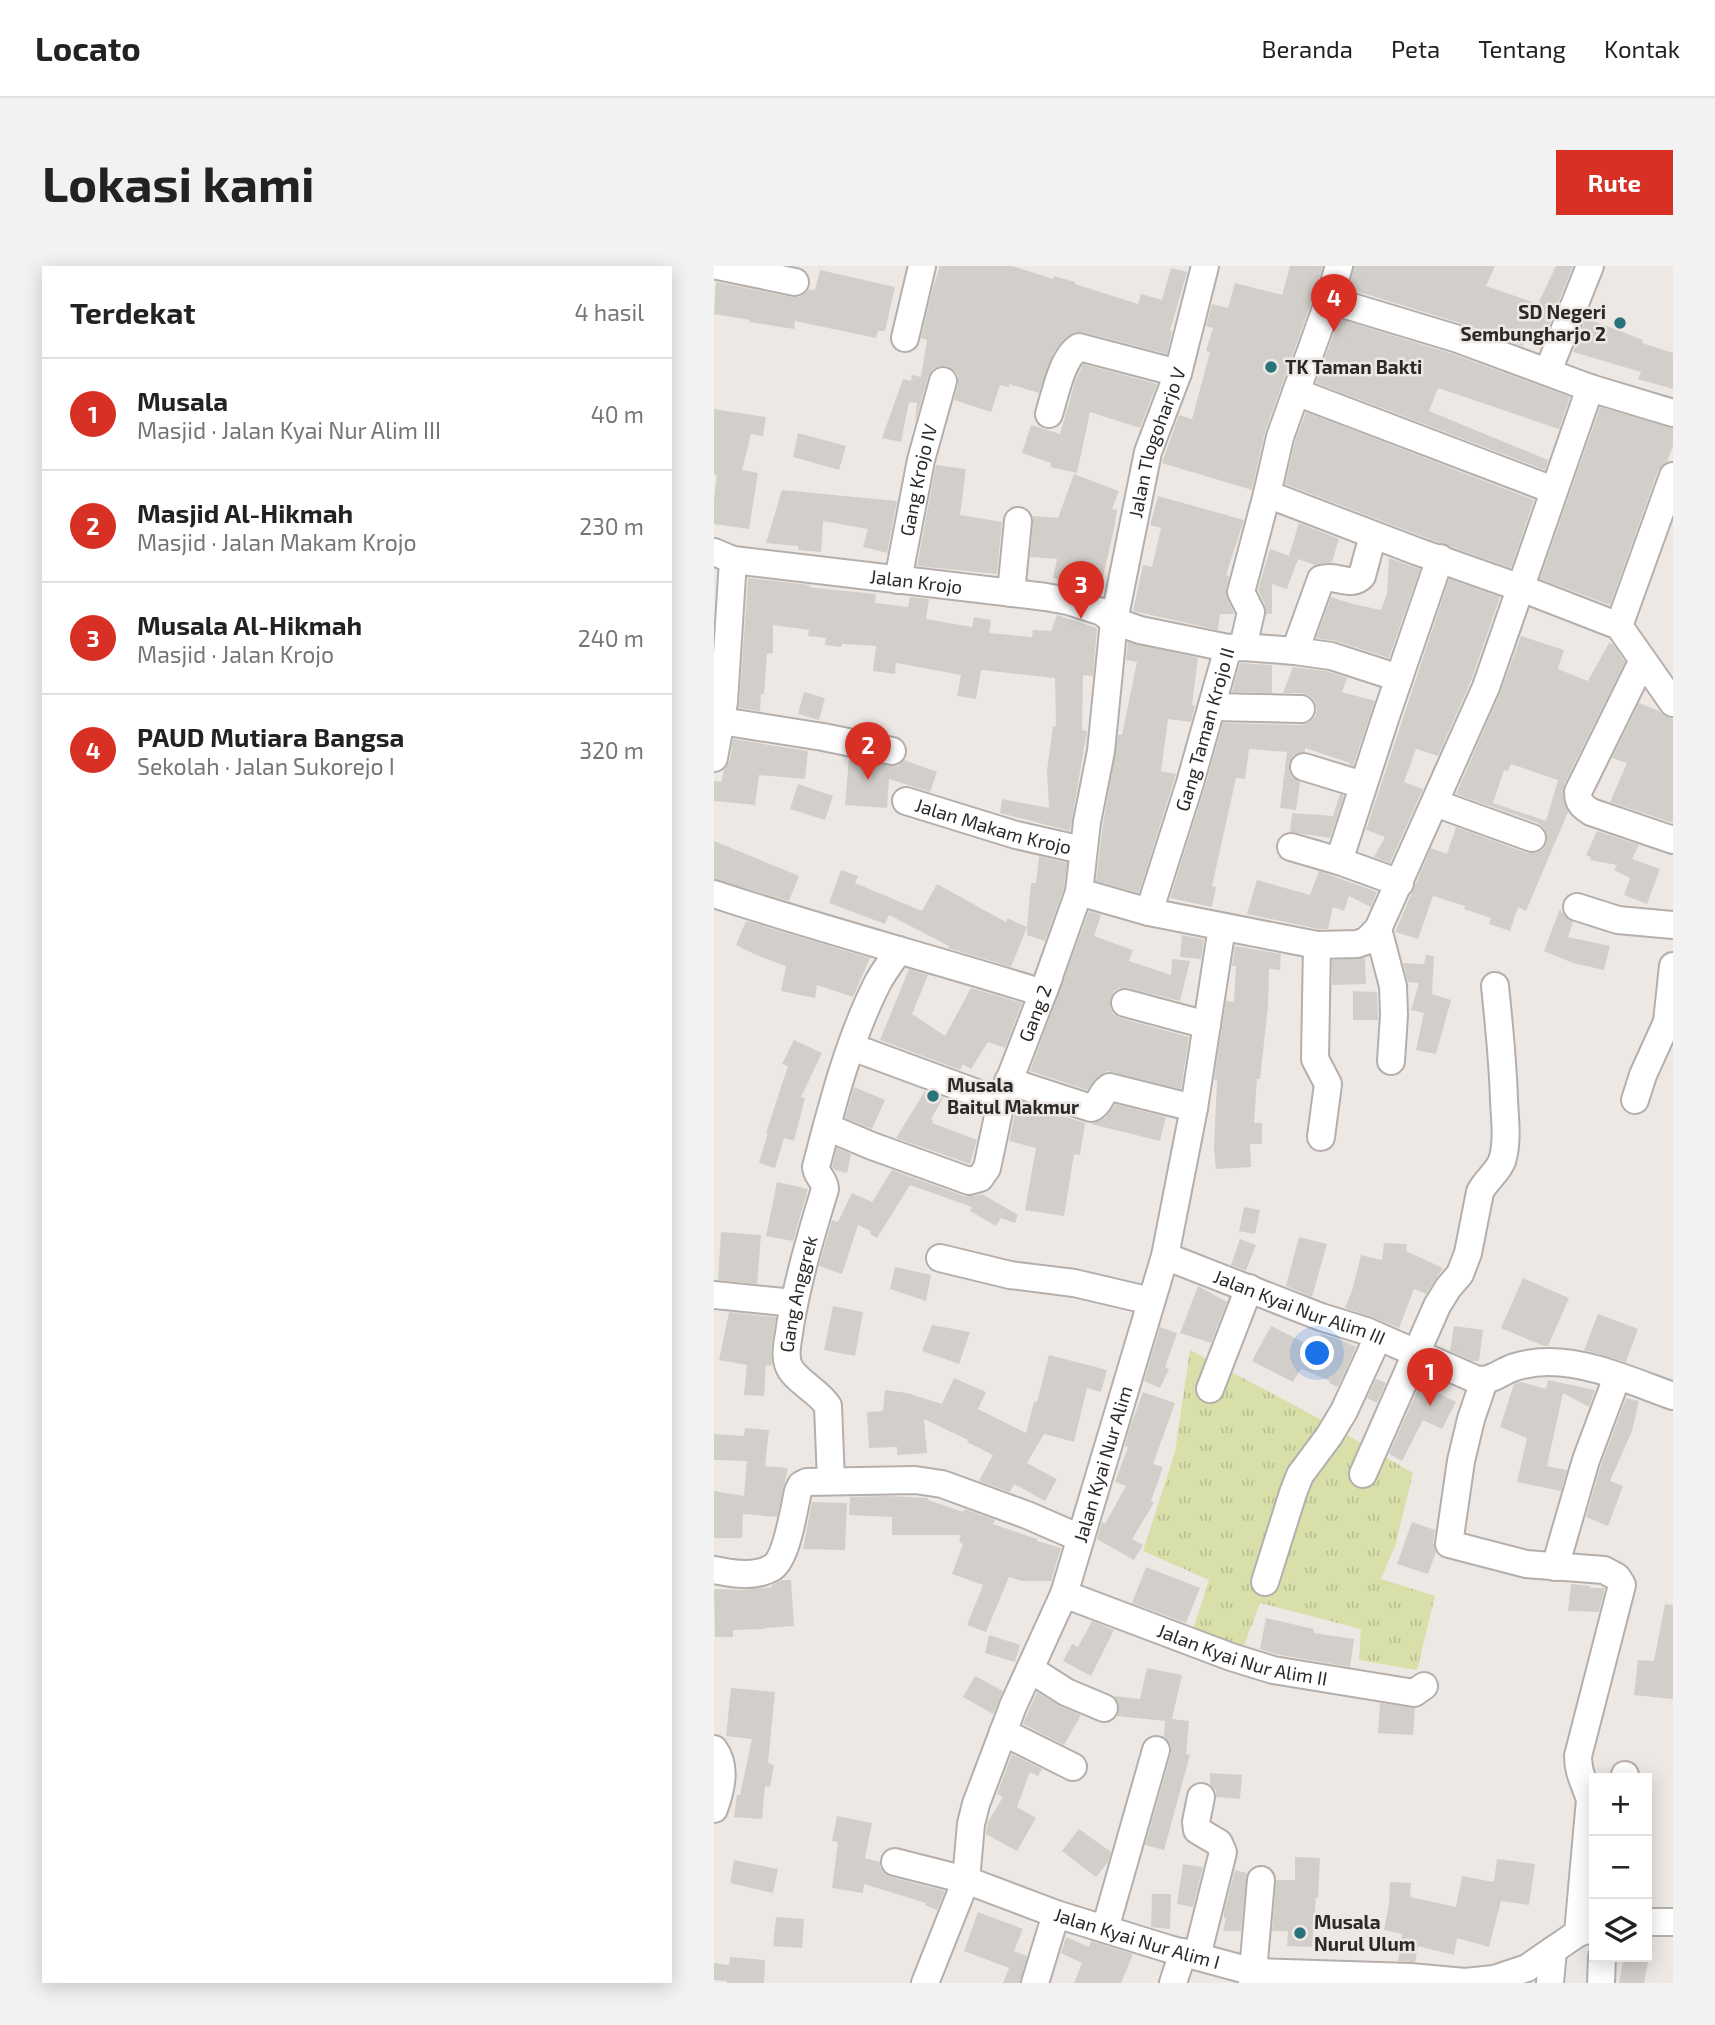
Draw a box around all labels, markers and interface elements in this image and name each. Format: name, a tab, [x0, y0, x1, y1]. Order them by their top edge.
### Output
text: Locato	[35, 28, 141, 68]
text: Beranda	[1262, 34, 1353, 63]
text: Peta	[1391, 34, 1440, 63]
text: Tentang	[1478, 34, 1566, 63]
text: Kontak	[1604, 34, 1680, 63]
button: Rute	[1556, 150, 1673, 215]
text: Lokasi kami	[42, 153, 315, 212]
pin: 4	[1311, 274, 1357, 332]
text: Terdekat	[70, 294, 196, 330]
text: 4 hasil	[575, 298, 644, 326]
place label: SD Negeri Sembungharjo 2	[1460, 300, 1606, 345]
marker: SD Negeri Sembungharjo 2	[1612, 315, 1628, 331]
place label: TK Taman Bakti	[1285, 355, 1422, 378]
marker: TK Taman Bakti	[1263, 359, 1279, 375]
street label: Jalan Tlogoharjo V	[1123, 363, 1190, 520]
text: Musala	[137, 385, 228, 416]
text: 1	[88, 400, 98, 428]
text: 40 m	[591, 400, 644, 428]
text: Masjid · Jalan Kyai Nur Alim III	[137, 416, 441, 444]
street label: Gang Krojo IV	[895, 421, 942, 538]
text: Masjid Al-Hikmah	[137, 497, 353, 528]
text: 2	[86, 512, 100, 540]
text: 230 m	[579, 512, 644, 540]
text: Masjid · Jalan Makam Krojo	[137, 528, 417, 556]
pin: 3	[1058, 561, 1104, 619]
street label: Jalan Krojo	[869, 564, 964, 598]
text: Musala Al-Hikmah	[137, 609, 362, 640]
text: 3	[86, 624, 100, 652]
text: 240 m	[578, 624, 644, 652]
text: Masjid · Jalan Krojo	[137, 640, 334, 668]
street label: Gang Taman Krojo II	[1170, 645, 1239, 814]
text: PAUD Mutiara Bangsa	[137, 721, 404, 752]
pin: 2	[845, 722, 891, 780]
text: 4	[86, 736, 100, 764]
text: 320 m	[579, 736, 644, 764]
text: Sekolah · Jalan Sukorejo I	[137, 752, 395, 780]
street label: Jalan Makam Krojo	[913, 793, 1074, 858]
street label: Gang 2	[1013, 982, 1056, 1045]
place label: Musala Baitul Makmur	[947, 1073, 1079, 1118]
marker: Musala Baitul Makmur	[925, 1088, 941, 1104]
street label: Gang Anggrek	[774, 1232, 822, 1354]
street label: Jalan Kyai Nur Alim III	[1210, 1264, 1389, 1349]
your location	[1300, 1336, 1334, 1370]
pin: 1	[1407, 1348, 1453, 1406]
street label: Jalan Kyai Nur Alim	[1068, 1383, 1137, 1545]
street label: Jalan Kyai Nur Alim II	[1154, 1618, 1329, 1690]
map controls	[1589, 1773, 1652, 1962]
button: +	[1589, 1773, 1652, 1836]
button: −	[1589, 1836, 1652, 1899]
button: layers	[1589, 1899, 1652, 1962]
street label: Jalan Kyai Nur Alim I	[1051, 1902, 1222, 1973]
place label: Musala Nurul Ulum	[1314, 1910, 1416, 1955]
marker: Musala Nurul Ulum	[1292, 1925, 1308, 1941]

